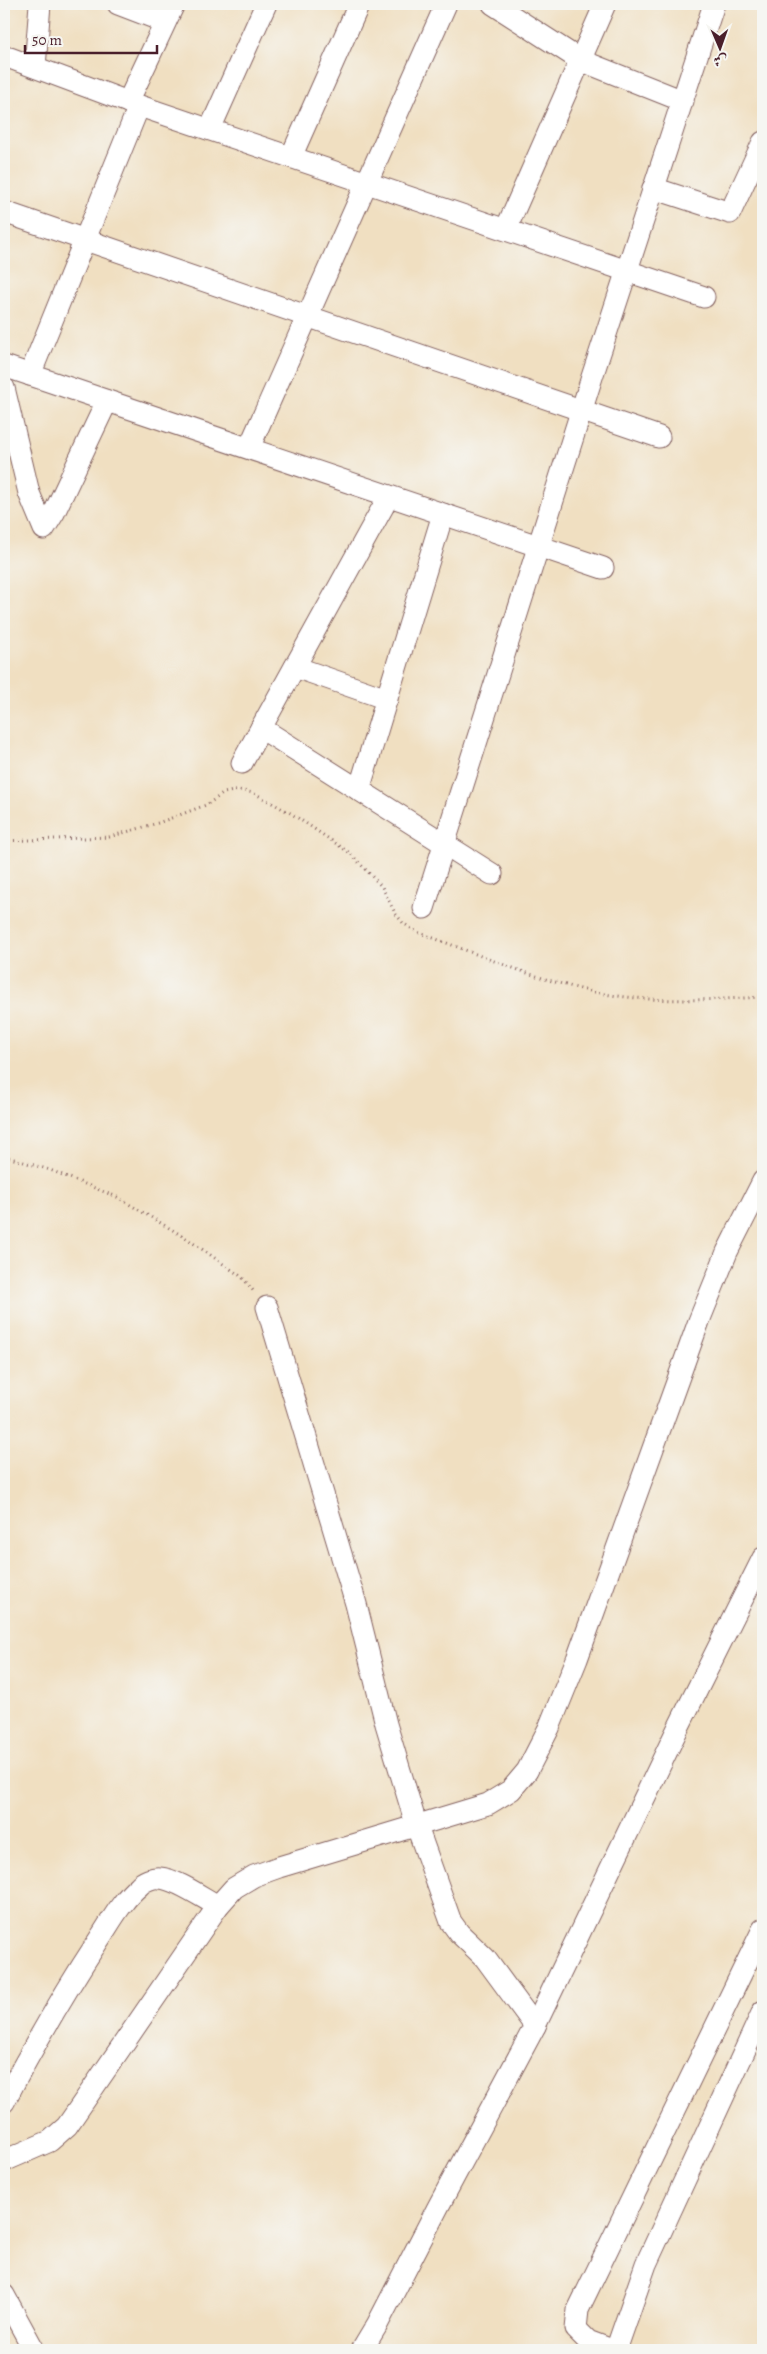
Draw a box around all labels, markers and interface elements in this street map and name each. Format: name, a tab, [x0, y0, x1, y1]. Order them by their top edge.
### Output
scale bar	[25, 22, 158, 54]
north arrow	[694, 22, 744, 72]
text: 50 m	[32, 30, 62, 50]
text: ش	[713, 51, 728, 70]

